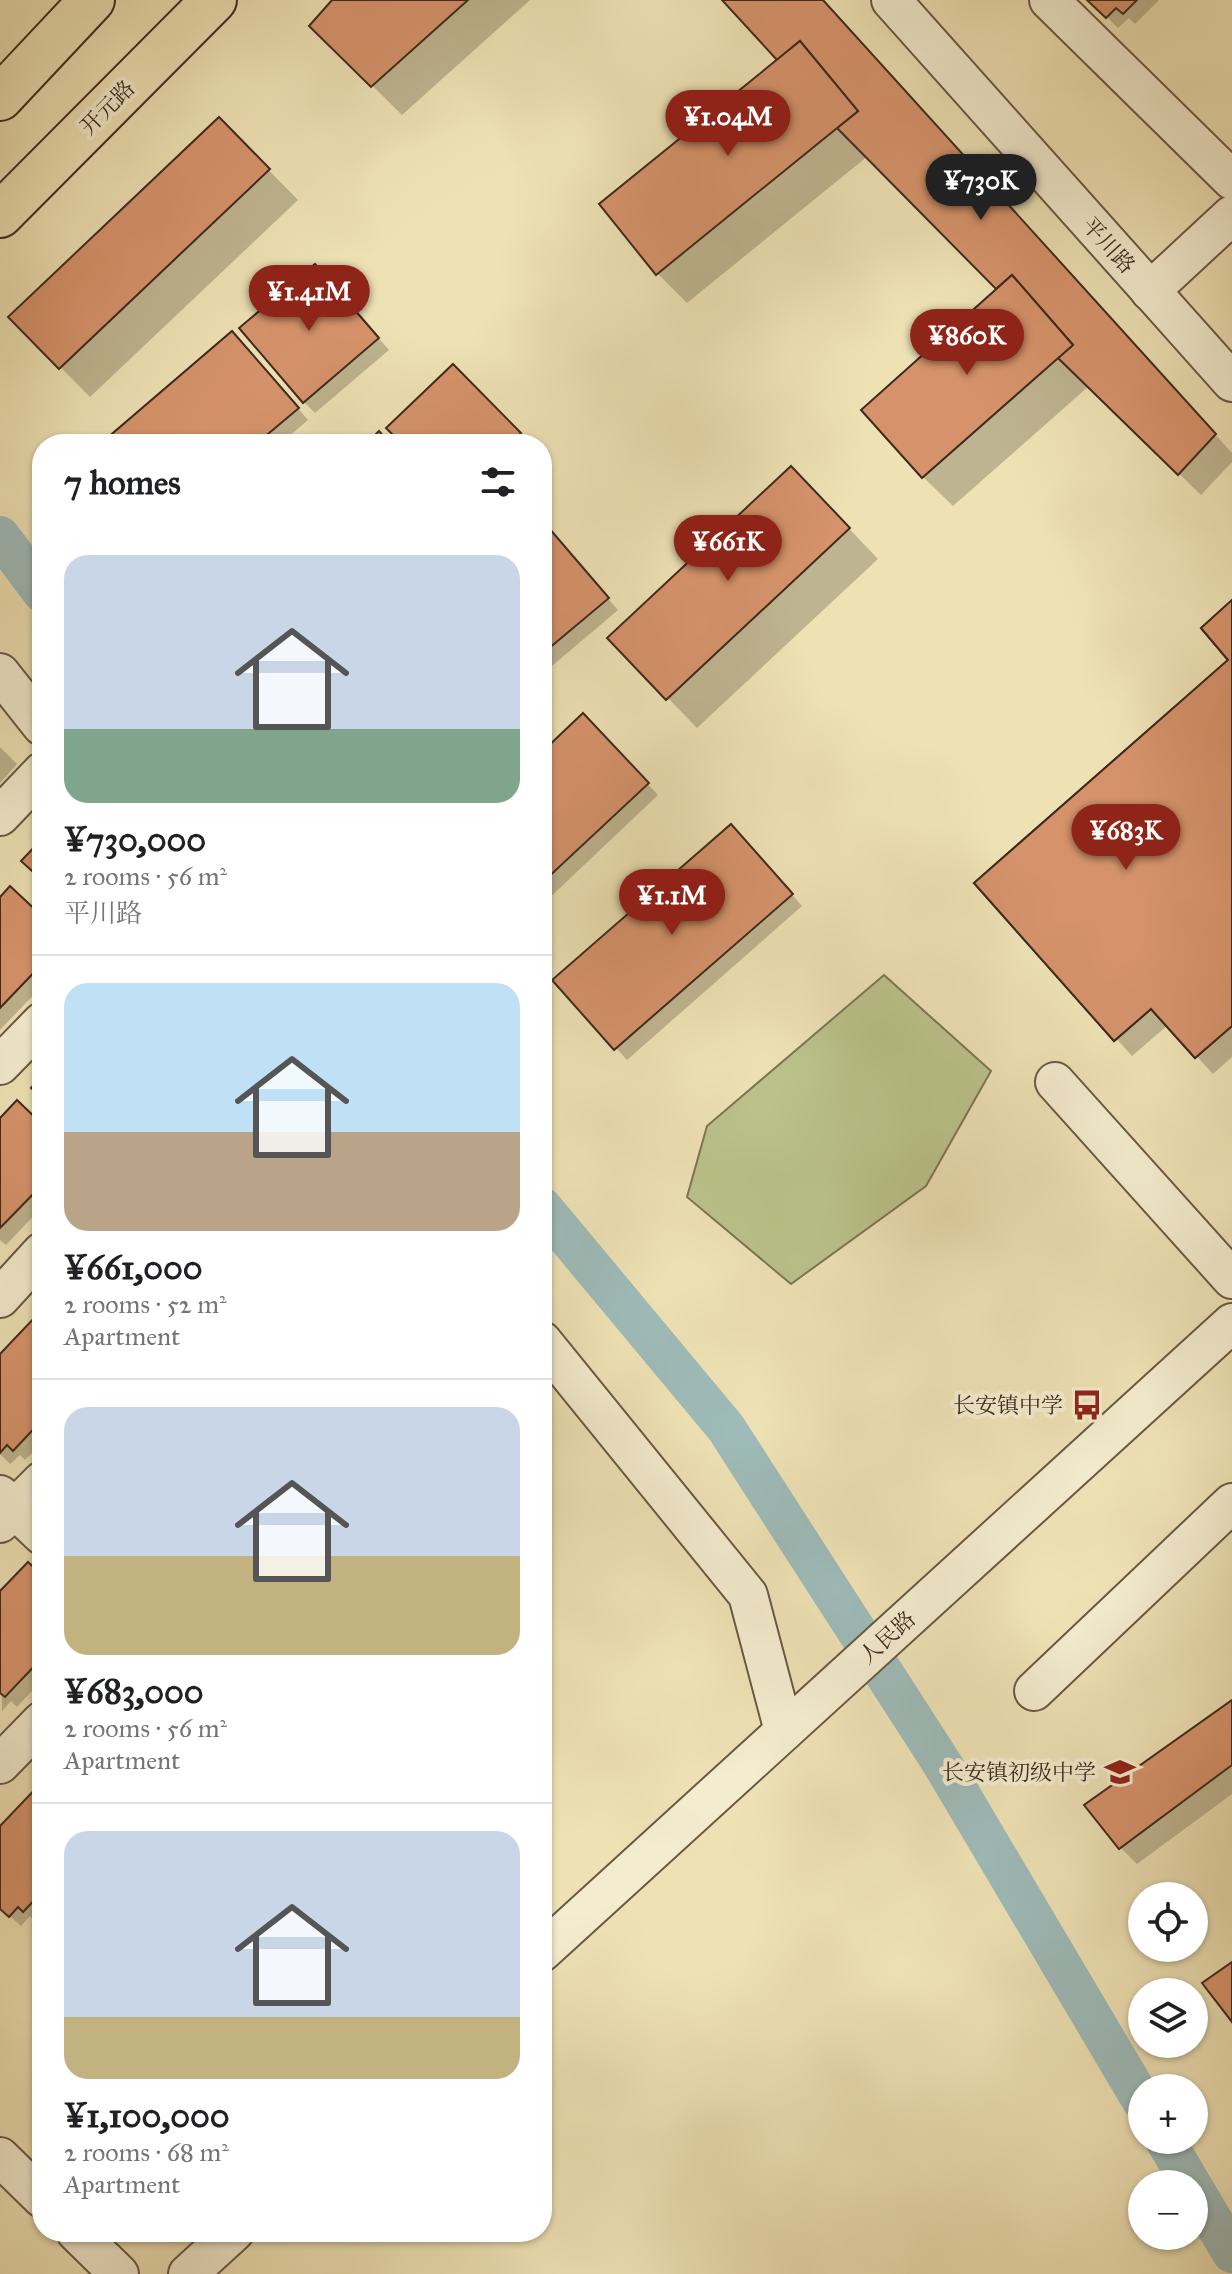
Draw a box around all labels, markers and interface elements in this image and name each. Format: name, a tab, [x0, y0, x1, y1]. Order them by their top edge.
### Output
street label: 开元路	[74, 74, 140, 140]
pin: ¥1.04M	[663, 90, 793, 158]
text: ¥1.04M	[683, 100, 773, 132]
pin: ¥730K	[925, 154, 1037, 222]
text: ¥730K	[944, 164, 1018, 196]
street label: 平川路	[1077, 212, 1141, 279]
pin: ¥1.41M	[244, 265, 374, 333]
text: ¥1.41M	[267, 275, 351, 307]
pin: ¥860K	[911, 309, 1023, 377]
text: ¥860K	[928, 319, 1006, 351]
icon: filters	[476, 460, 520, 504]
text: 7 homes	[64, 462, 181, 503]
pin: ¥661K	[672, 515, 784, 583]
text: ¥661K	[692, 525, 764, 557]
icon: home	[220, 607, 364, 751]
pin: ¥683K	[1070, 804, 1182, 872]
text: ¥683K	[1089, 814, 1163, 846]
text: ¥730,000	[64, 819, 206, 860]
text: 2 rooms · 56 m²	[64, 860, 227, 892]
pin: ¥1.1M	[616, 869, 728, 937]
text: ¥1.1M	[637, 879, 707, 911]
text: 平川路	[64, 897, 142, 929]
icon: home	[220, 1035, 364, 1179]
text: ¥661,000	[64, 1247, 203, 1288]
text: 2 rooms · 52 m²	[64, 1288, 227, 1320]
text: Apartment	[64, 1320, 180, 1352]
bus stop icon: 长安镇中学	[1070, 1388, 1104, 1422]
place label: 长安镇中学	[953, 1392, 1063, 1419]
icon: home	[220, 1459, 364, 1603]
street label: 人民路	[854, 1605, 921, 1669]
text: ¥683,000	[64, 1671, 204, 1712]
text: 2 rooms · 56 m²	[64, 1712, 227, 1744]
text: Apartment	[64, 1744, 180, 1776]
school or university icon: 长安镇初级中学	[1103, 1755, 1137, 1789]
place label: 长安镇初级中学	[942, 1759, 1096, 1786]
map controls	[1128, 1882, 1208, 2250]
button: locate	[1128, 1882, 1208, 1962]
icon: home	[220, 1883, 364, 2027]
button: layers	[1128, 1978, 1208, 2058]
button: +	[1128, 2074, 1208, 2154]
text: ¥1,100,000	[64, 2095, 230, 2136]
text: 2 rooms · 68 m²	[64, 2136, 229, 2168]
text: Apartment	[64, 2168, 180, 2200]
button: −	[1128, 2170, 1208, 2250]

